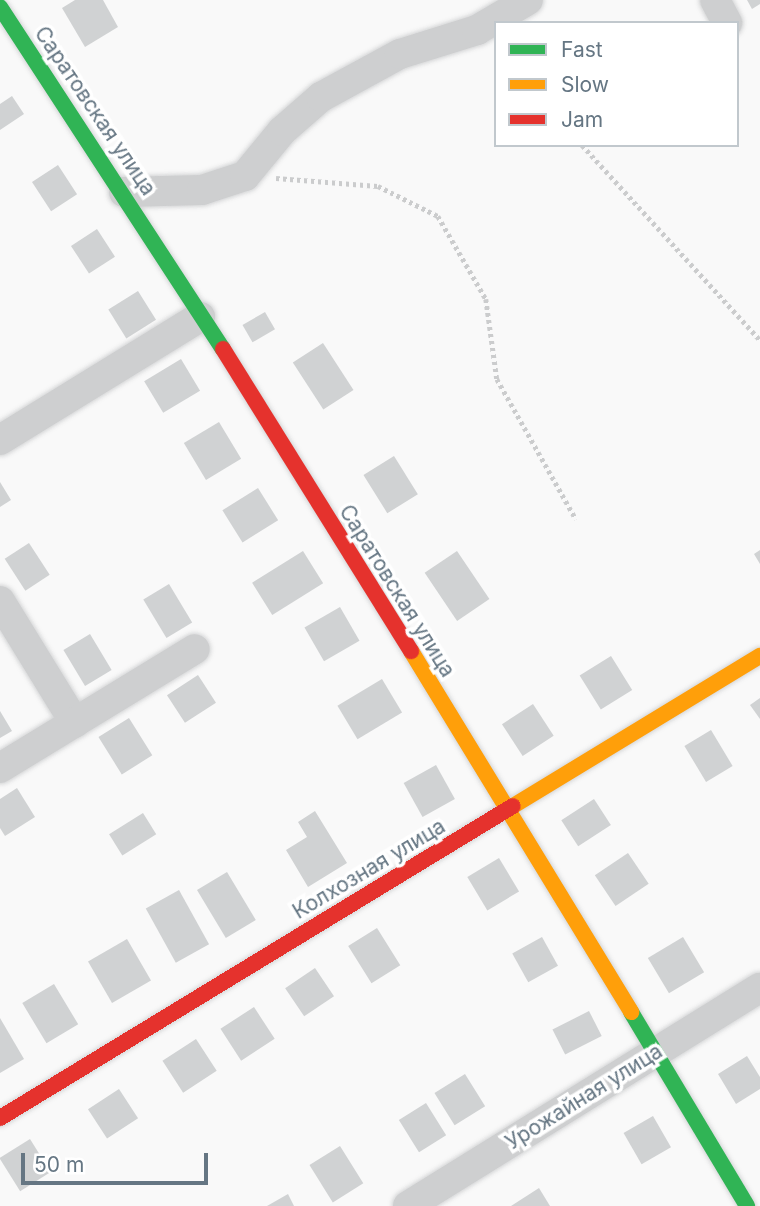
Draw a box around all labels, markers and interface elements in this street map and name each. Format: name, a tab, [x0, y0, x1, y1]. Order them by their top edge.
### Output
legend	[494, 21, 739, 147]
street label: Саратовская улица	[29, 22, 161, 200]
text: Fast	[561, 37, 603, 62]
text: Slow	[561, 72, 609, 97]
text: Jam	[561, 107, 603, 132]
street label: Саратовская улица	[334, 500, 460, 682]
street label: Колхозная улица	[288, 814, 450, 924]
street label: Урожайная улица	[501, 1039, 667, 1155]
scale bar	[24, 1140, 212, 1184]
text: 50 m	[34, 1152, 84, 1177]

